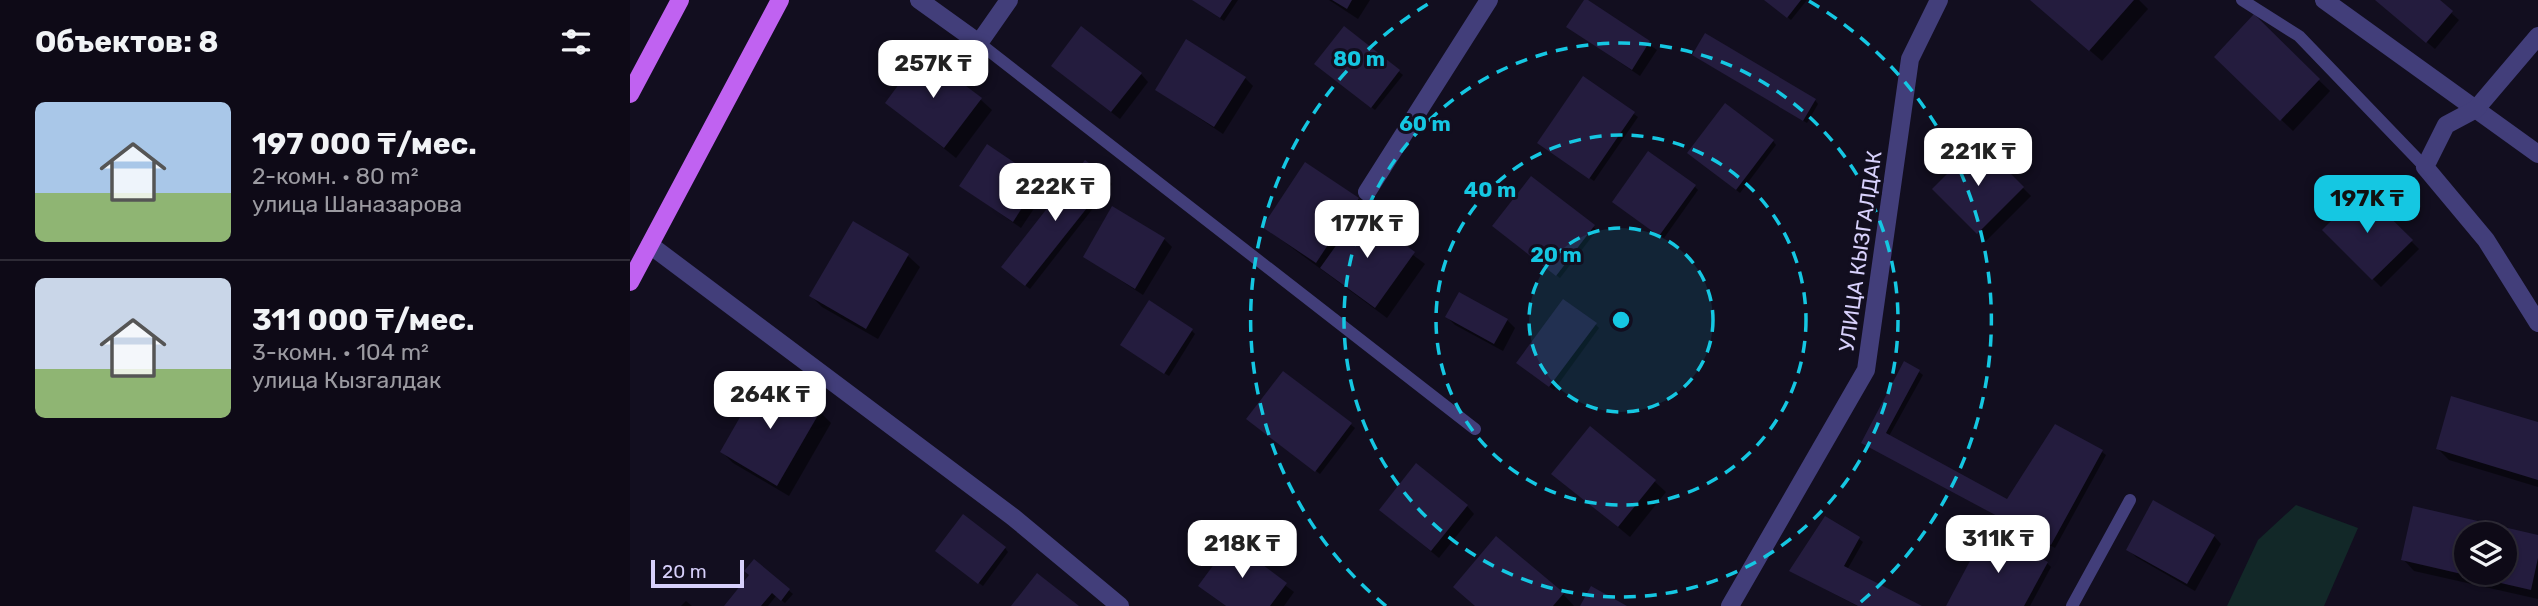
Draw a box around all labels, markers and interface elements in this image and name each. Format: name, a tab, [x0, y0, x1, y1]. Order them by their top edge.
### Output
icon: filters	[557, 23, 595, 61]
text: Объектов: 8	[35, 24, 219, 60]
pin: 257K ₸	[876, 41, 990, 100]
text: 80 m	[1333, 46, 1385, 71]
text: 257K ₸	[894, 49, 972, 77]
text: 60 m	[1399, 111, 1451, 136]
text: 197 000 ₸/мес.	[252, 126, 477, 162]
pin: 221K ₸	[1921, 128, 2035, 188]
icon: home	[91, 130, 175, 214]
text: 221K ₸	[1940, 137, 2016, 165]
street label: УЛИЦА КЫЗГАЛДАК	[1834, 149, 1886, 353]
text: 2-комн. · 80 m²	[252, 162, 419, 190]
pin: 222K ₸	[998, 164, 1112, 223]
text: 222K ₸	[1015, 172, 1095, 200]
pin: 197K ₸	[2310, 176, 2424, 235]
text: 40 m	[1464, 177, 1516, 202]
text: 197K ₸	[2330, 184, 2404, 212]
text: улица Шаназарова	[252, 190, 462, 218]
pin: 177K ₸	[1310, 201, 1424, 260]
text: 177K ₸	[1331, 209, 1403, 237]
text: 20 m	[1530, 242, 1582, 267]
text: 311 000 ₸/мес.	[252, 302, 475, 338]
icon: home	[91, 306, 175, 390]
centre of rings	[1609, 308, 1633, 332]
text: 3-комн. · 104 m²	[252, 338, 429, 366]
text: улица Кызгалдак	[252, 366, 441, 394]
pin: 264K ₸	[713, 372, 827, 431]
text: 264K ₸	[730, 380, 810, 408]
pin: 311K ₸	[1941, 516, 2055, 575]
pin: 218K ₸	[1185, 520, 1299, 580]
map controls	[2454, 522, 2517, 585]
button: layers	[2454, 522, 2517, 585]
text: 311K ₸	[1962, 524, 2034, 552]
text: 218K ₸	[1204, 529, 1280, 557]
scale bar	[651, 557, 744, 589]
text: 20 m	[662, 560, 707, 583]

